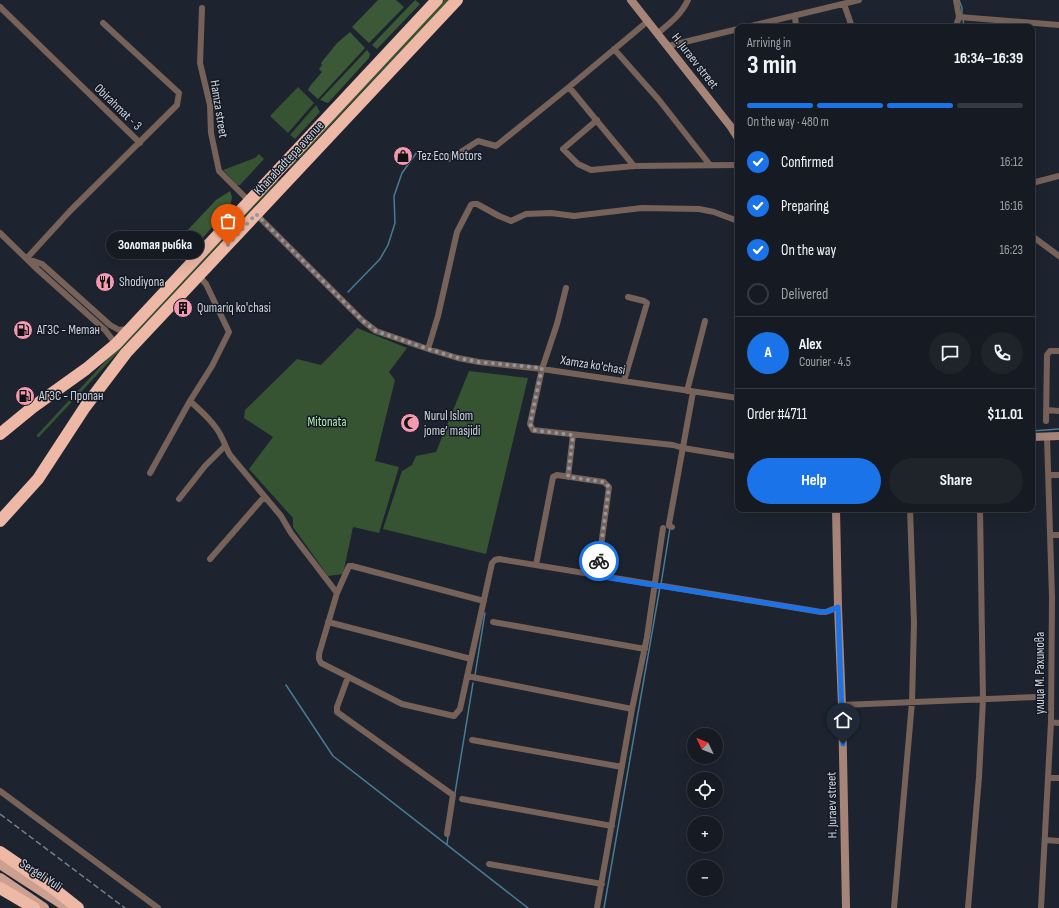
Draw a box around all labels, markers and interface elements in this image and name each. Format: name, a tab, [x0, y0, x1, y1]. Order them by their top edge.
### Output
street label: H. Juraev street	[668, 30, 722, 92]
text: Arriving in	[747, 35, 791, 51]
text: 16:34–16:39	[954, 49, 1023, 68]
text: 3 min	[747, 50, 797, 81]
street label: Hamza street	[207, 79, 231, 139]
street label: Obirahmat - 3	[91, 80, 145, 134]
text: On the way · 480 m	[747, 114, 829, 130]
street label: Khanabadtepa avenue	[251, 118, 327, 198]
shop icon: Tez Eco Motors	[392, 145, 414, 167]
place label: Tez Eco Motors	[417, 148, 482, 164]
icon: check	[747, 151, 769, 173]
text: Confirmed	[781, 153, 834, 172]
text: 16:12	[1000, 154, 1023, 170]
icon: check	[747, 195, 769, 217]
text: Preparing	[781, 197, 829, 216]
text: 16:16	[1000, 198, 1023, 214]
pin	[211, 204, 245, 245]
icon: bag	[217, 210, 239, 232]
callout: Золотая рыбка	[106, 231, 204, 259]
text: Золотая рыбка	[118, 237, 192, 253]
icon: check	[747, 239, 769, 261]
text: On the way	[781, 241, 836, 260]
text: 16:23	[999, 242, 1023, 258]
restaurant icon: Shodiyona	[94, 271, 116, 293]
place label: Shodiyona	[119, 274, 164, 290]
text: Delivered	[781, 285, 828, 304]
building icon: Qumariq ko'chasi	[172, 297, 194, 319]
place label: Qumariq ko'chasi	[197, 300, 271, 316]
fuel station icon: АГЗС - Метан	[12, 319, 34, 341]
place label: АГЗС - Метан	[36, 322, 100, 338]
button: chat	[929, 332, 971, 374]
button: phone	[981, 332, 1023, 374]
text: Alex	[799, 335, 822, 354]
text: A	[764, 343, 772, 362]
street label: Xamza ko'chasi	[558, 352, 627, 378]
text: Courier · 4.5	[799, 354, 851, 370]
fuel station icon: АГЗС - Пропан	[14, 385, 36, 407]
place label: АГЗС - Пропан	[38, 388, 104, 404]
text: Order #4711	[747, 405, 807, 424]
text: $11.01	[987, 405, 1023, 424]
place label: Nurul Islom jome’ masjidi	[423, 408, 480, 439]
mosque icon: Nurul Islom jome’ masjidi	[399, 412, 421, 434]
park label: Mitonata	[308, 414, 346, 430]
button: Help	[747, 458, 881, 504]
button: Share	[889, 458, 1023, 504]
courier	[579, 541, 619, 581]
icon: bike	[588, 550, 610, 572]
street label: улица М. Рахимова	[1032, 632, 1048, 714]
pin	[826, 703, 860, 744]
icon: home	[832, 709, 854, 731]
north arrow	[687, 728, 723, 764]
map controls	[687, 728, 723, 896]
button: locate	[687, 772, 723, 808]
street label: H. Juraev street	[823, 772, 841, 838]
button: +	[687, 816, 723, 852]
street label: Sergeli Yuli	[17, 855, 65, 895]
button: −	[687, 860, 723, 896]

